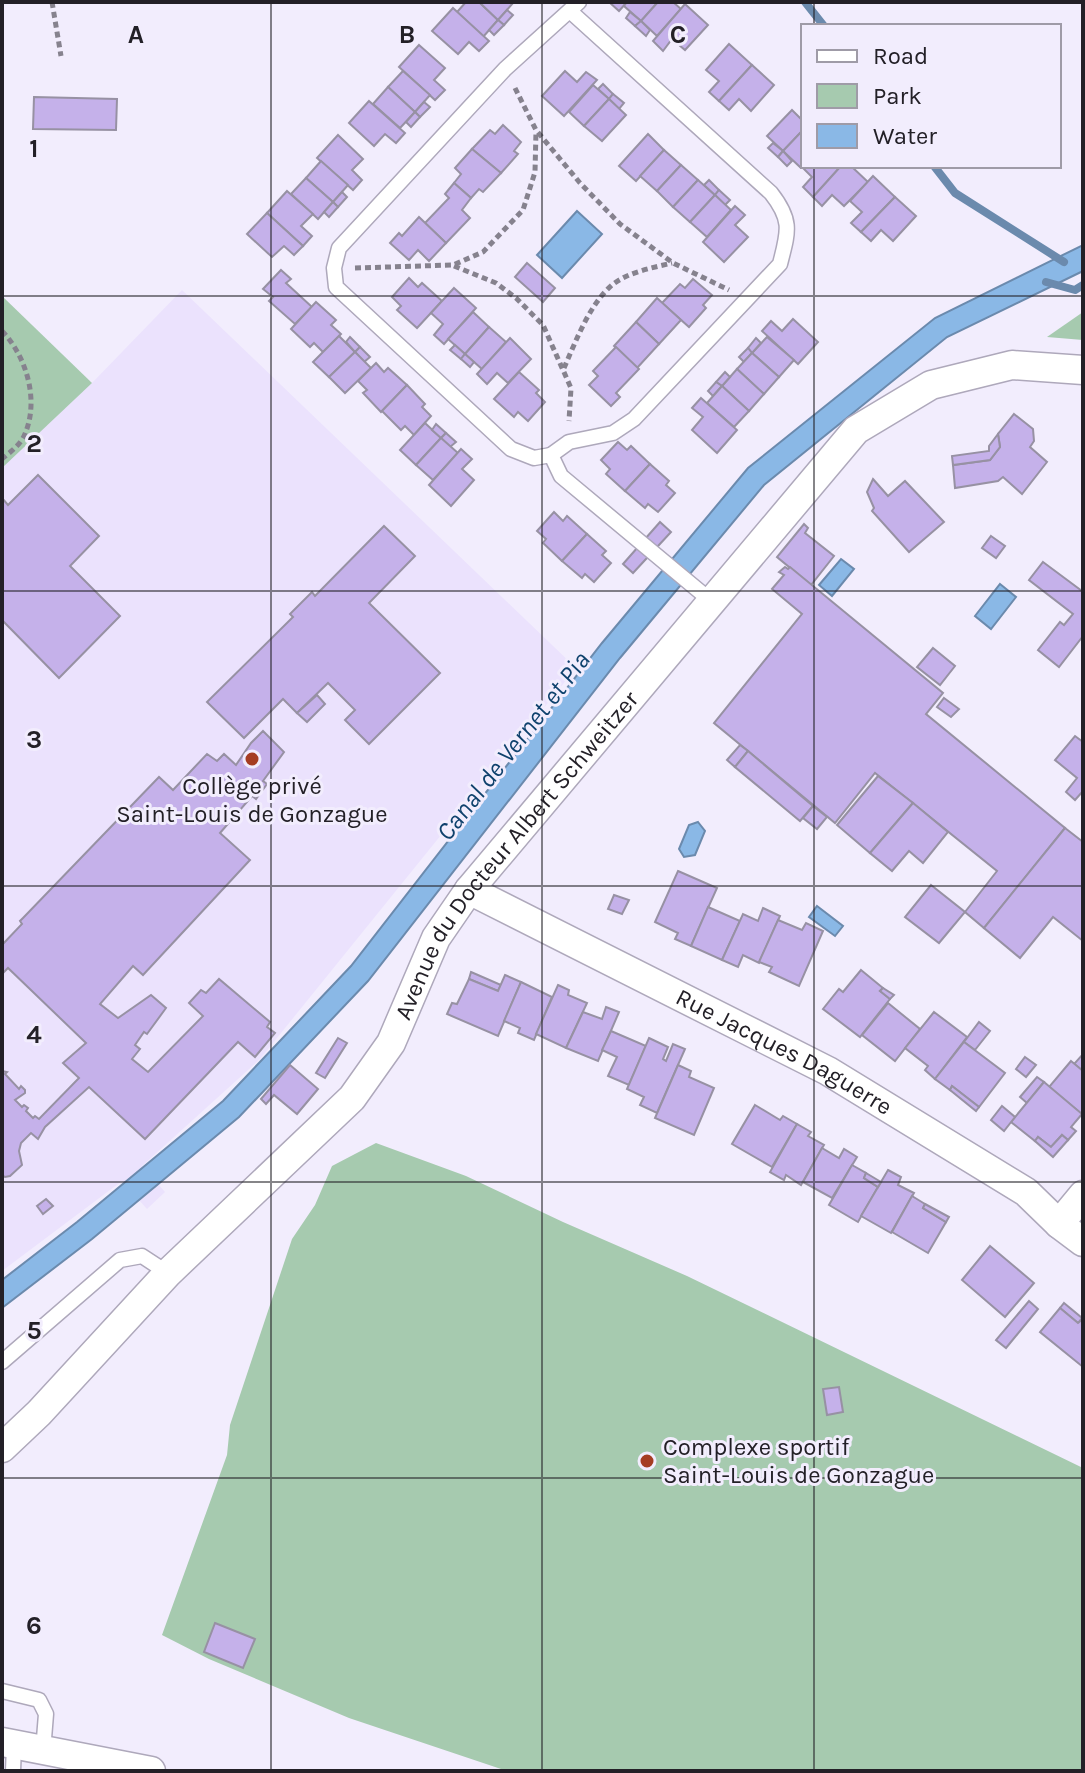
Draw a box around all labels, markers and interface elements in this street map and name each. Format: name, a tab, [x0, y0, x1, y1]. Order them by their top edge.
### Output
text: A	[128, 19, 144, 50]
text: B	[399, 19, 415, 50]
text: C	[670, 19, 686, 50]
legend	[801, 24, 1061, 168]
text: Road	[873, 42, 928, 70]
text: Park	[873, 82, 922, 110]
text: Water	[873, 122, 937, 150]
text: 1	[29, 133, 39, 164]
text: 2	[26, 428, 42, 459]
water label: Canal de Vernet et Pia	[429, 645, 597, 847]
street label: Avenue du Docteur Albert Schweitzer	[389, 685, 644, 1024]
text: 3	[26, 724, 42, 755]
marker: Collège privé Saint-Louis de Gonzague	[243, 750, 261, 768]
place label: Collège privé Saint-Louis de Gonzague	[116, 772, 388, 828]
street label: Rue Jacques Daguerre	[671, 983, 897, 1121]
text: 4	[26, 1019, 42, 1050]
text: 5	[26, 1315, 42, 1346]
place label: Complexe sportif Saint-Louis de Gonzague	[663, 1433, 934, 1489]
marker: Complexe sportif Saint-Louis de Gonzague	[638, 1452, 656, 1470]
text: 6	[26, 1610, 42, 1641]

